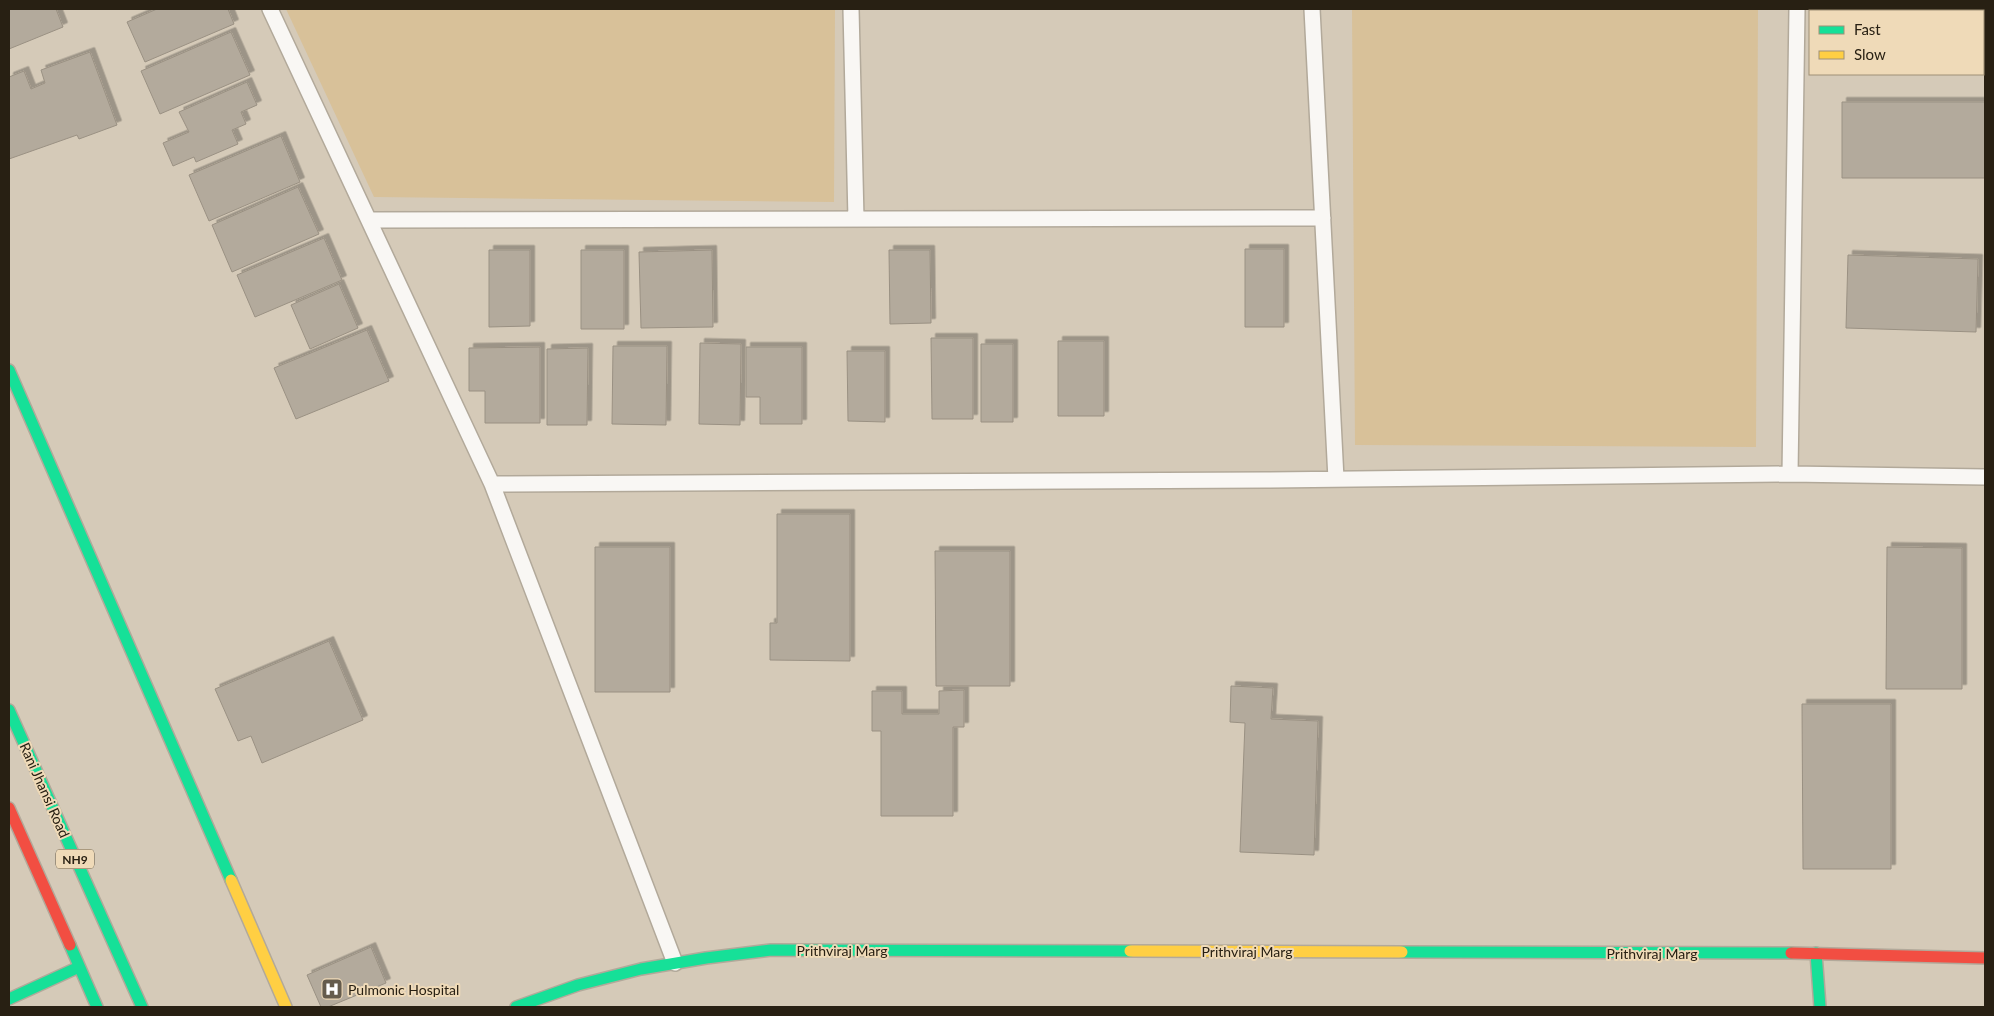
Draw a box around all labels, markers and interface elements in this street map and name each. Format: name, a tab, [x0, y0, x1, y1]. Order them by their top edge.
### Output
legend	[1809, 10, 1984, 75]
text: Fast	[1854, 20, 1881, 38]
text: Slow	[1854, 45, 1886, 63]
street label: Rani Jhansi Road	[16, 740, 74, 840]
road number: NH9	[56, 850, 94, 869]
street label: Prithviraj Marg	[797, 942, 887, 959]
street label: Prithviraj Marg	[1202, 943, 1292, 960]
street label: Prithviraj Marg	[1607, 945, 1697, 962]
hospital icon: Pulmonic Hospital	[320, 977, 344, 1001]
place label: Pulmonic Hospital	[348, 981, 459, 998]

